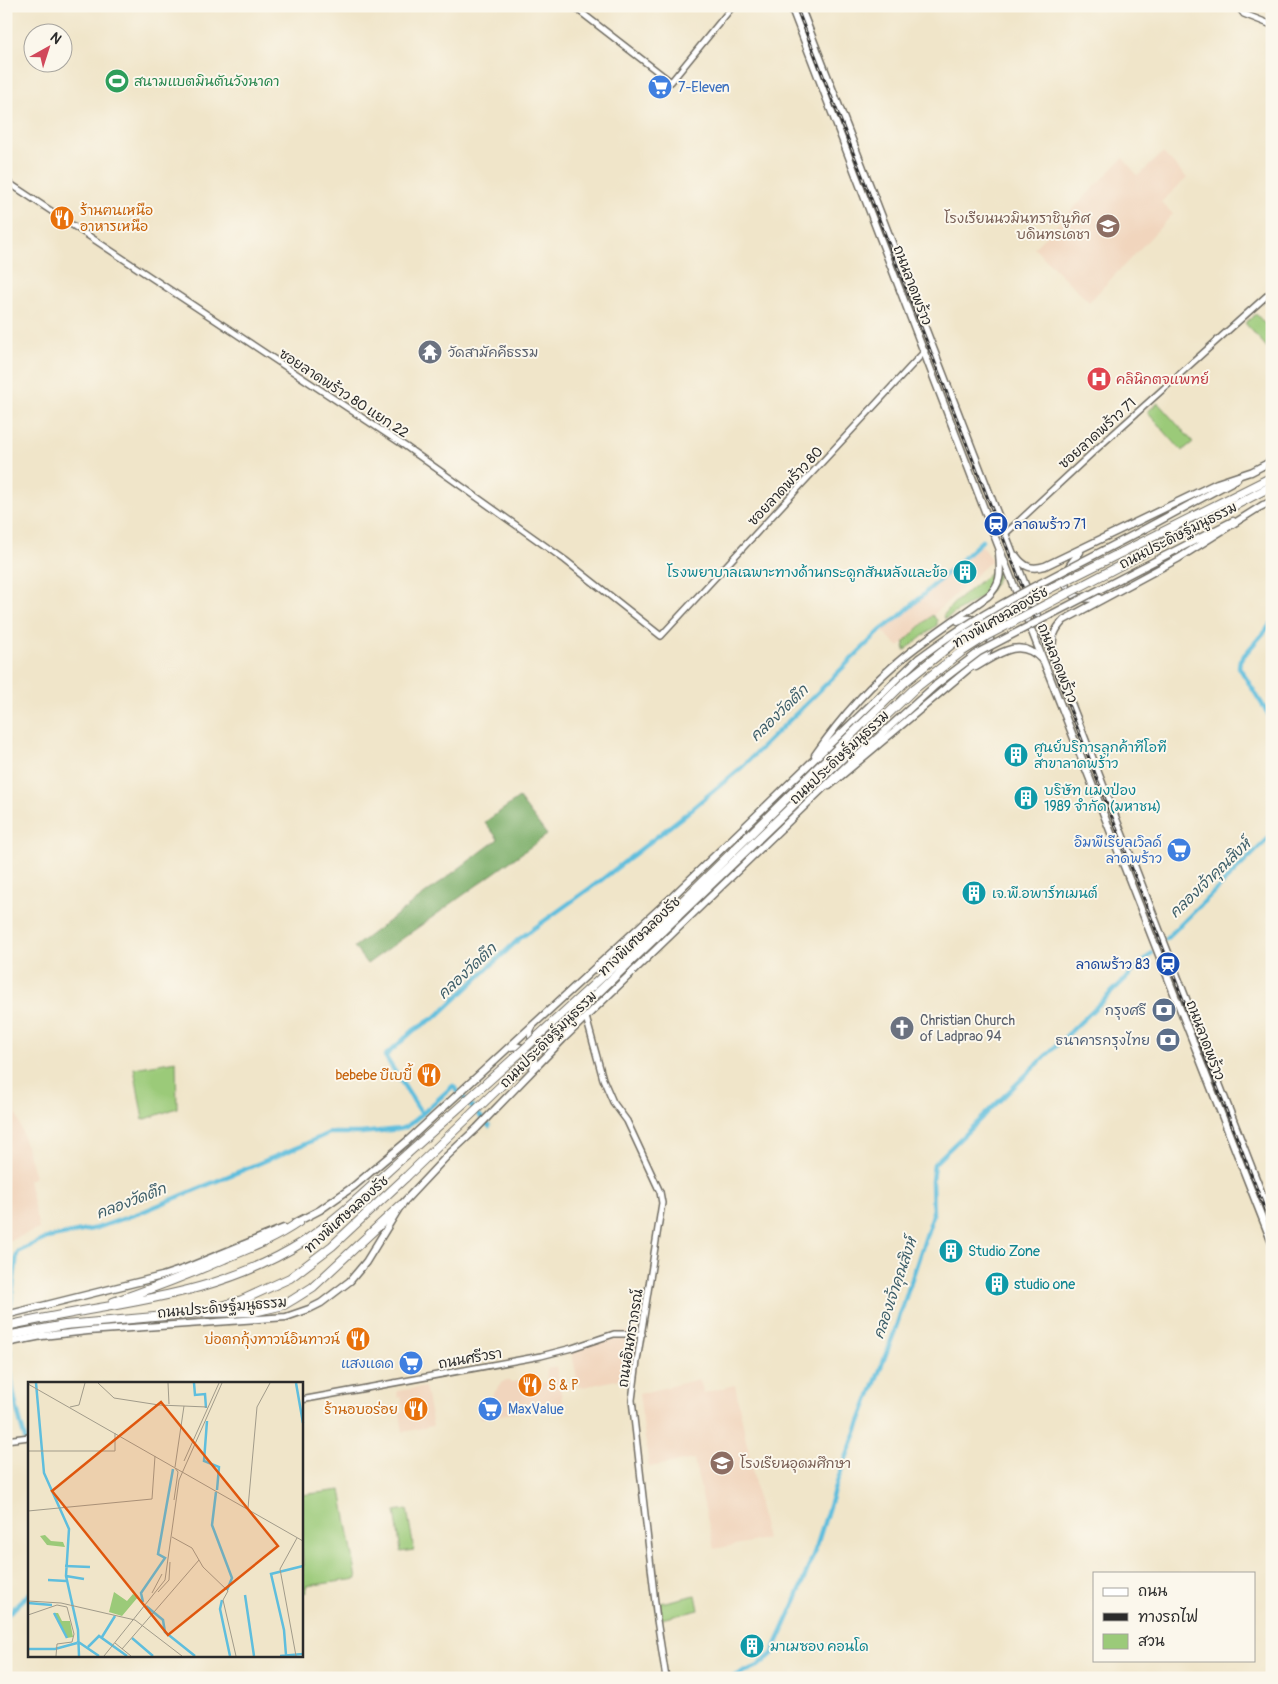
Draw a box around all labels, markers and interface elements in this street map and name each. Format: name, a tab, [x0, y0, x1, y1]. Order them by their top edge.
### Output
north arrow	[22, 22, 72, 72]
text: N	[47, 29, 65, 48]
sports icon: สนามแบตมินตันวังนาคา	[104, 68, 130, 94]
place label: สนามแบตมินตันวังนาคา	[134, 73, 280, 90]
supermarket icon: 7-Eleven	[647, 74, 673, 100]
place label: 7-Eleven	[678, 79, 730, 96]
place label: ร้านฅนเหนือ อาหารเหนือ	[80, 202, 153, 235]
restaurant icon: ร้านฅนเหนือ อาหารเหนือ	[49, 205, 75, 231]
place label: โรงเรียนนวมินทราชินูทิศ บดินทรเดชา	[944, 209, 1092, 243]
school or university icon: โรงเรียนนวมินทราชินูทิศ บดินทรเดชา	[1095, 213, 1121, 239]
street label: ถนนลาดพร้าว	[889, 243, 936, 328]
temple icon: วัดสามัคคีธรรม	[417, 339, 443, 365]
place label: วัดสามัคคีธรรม	[448, 344, 538, 361]
street label: ซอยลาดพร้าว 80 แยก 22	[276, 345, 412, 442]
hospital icon: คลินิกตจแพทย์	[1086, 366, 1112, 392]
place label: คลินิกตจแพทย์	[1116, 370, 1209, 388]
street label: ซอยลาดพร้าว 71	[1055, 394, 1140, 473]
street label: ซอยลาดพร้าว 80	[744, 443, 826, 529]
street label: ถนนประดิษฐ์มนูธรรม	[1116, 497, 1240, 573]
station icon: ลาดพร้าว 71	[983, 511, 1009, 537]
place label: ลาดพร้าว 71	[1014, 516, 1086, 533]
building icon: โรงพยาบาลเฉพาะทางด้านกระดูกสันหลังและข้อ	[952, 559, 978, 585]
place label: โรงพยาบาลเฉพาะทางด้านกระดูกสันหลังและข้อ	[667, 563, 948, 582]
street label: ทางพิเศษฉลองรัช	[950, 583, 1051, 652]
street label: ถนนลาดพร้าว	[1034, 621, 1081, 705]
water label: คลองวัดตึก	[746, 680, 813, 746]
street label: ถนนประดิษฐ์มนูธรรม	[785, 706, 893, 809]
place label: ศูนย์บริการลูกค้าทีโอที สาขาลาดพร้าว	[1034, 738, 1167, 772]
building icon: ศูนย์บริการลูกค้าทีโอที สาขาลาดพร้าว	[1003, 742, 1029, 768]
place label: บริษัท แมงป่อง 1989 จำกัด (มหาชน)	[1044, 782, 1161, 815]
building icon: บริษัท แมงป่อง 1989 จำกัด (มหาชน)	[1013, 785, 1039, 811]
water label: คลองเจ้าคุณสิงห์	[1165, 832, 1258, 923]
place label: อิมพีเรียลเวิลด์ ลาดพร้าว	[1074, 833, 1162, 867]
supermarket icon: อิมพีเรียลเวิลด์ ลาดพร้าว	[1166, 837, 1192, 863]
building icon: เจ.พี.อพาร์ทเมนต์	[961, 880, 987, 906]
place label: เจ.พี.อพาร์ทเมนต์	[992, 884, 1098, 902]
street label: ทางพิเศษฉลองรัช	[595, 893, 684, 980]
water label: คลองวัดตึก	[434, 938, 502, 1003]
station icon: ลาดพร้าว 83	[1155, 951, 1181, 977]
place label: ลาดพร้าว 83	[1076, 956, 1150, 973]
street label: ถนนประดิษฐ์มนูธรรม	[496, 987, 601, 1092]
bank icon: กรุงศรี	[1151, 997, 1177, 1023]
street label: ถนนลาดพร้าว	[1182, 998, 1229, 1083]
place label: กรุงศรี	[1105, 1002, 1147, 1020]
place label: Christian Church of Ladprao 94	[920, 1012, 1015, 1045]
church icon: Christian Church of Ladprao 94	[889, 1015, 915, 1041]
bank icon: ธนาคารกรุงไทย	[1155, 1027, 1181, 1053]
place label: ธนาคารกรุงไทย	[1056, 1031, 1150, 1050]
restaurant icon: bebebe บีเบบี้	[416, 1062, 442, 1088]
place label: bebebe บีเบบี้	[335, 1063, 413, 1084]
street label: ทางพิเศษฉลองรัช	[301, 1172, 392, 1257]
water label: คลองวัดตึก	[94, 1179, 170, 1223]
water label: คลองเจ้าคุณสิงห์	[868, 1232, 924, 1342]
building icon: Studio Zone	[938, 1238, 964, 1264]
place label: Studio Zone	[968, 1243, 1040, 1260]
building icon: studio one	[984, 1271, 1010, 1297]
place label: studio one	[1014, 1276, 1075, 1293]
street label: ถนนอินทราภรณ์	[613, 1287, 647, 1389]
street label: ถนนประดิษฐ์มนูธรรม	[156, 1292, 288, 1323]
restaurant icon: บ่อตกกุ้งทาวน์อินทาวน์	[345, 1326, 371, 1352]
place label: บ่อตกกุ้งทาวน์อินทาวน์	[204, 1330, 341, 1349]
street label: ถนนศรีวรา	[437, 1345, 503, 1372]
supermarket icon: แสงแดด	[398, 1350, 424, 1376]
place label: แสงแดด	[341, 1355, 394, 1372]
restaurant icon: S & P	[517, 1372, 543, 1398]
place label: S & P	[548, 1377, 579, 1394]
inset map	[28, 1382, 302, 1656]
restaurant icon: ร้านอบอร่อย	[403, 1396, 429, 1422]
supermarket icon: MaxValue	[477, 1396, 503, 1422]
place label: ร้านอบอร่อย	[324, 1401, 398, 1418]
place label: MaxValue	[508, 1401, 564, 1418]
school or university icon: โรงเรียนอุดมศึกษา	[709, 1450, 735, 1476]
place label: โรงเรียนอุดมศึกษา	[740, 1454, 851, 1473]
legend	[1093, 1572, 1256, 1662]
text: ถนน	[1138, 1582, 1167, 1601]
text: ทางรถไฟ	[1138, 1607, 1198, 1627]
text: สวน	[1138, 1632, 1165, 1651]
building icon: มาเมซอง คอนโด	[739, 1633, 765, 1659]
place label: มาเมซอง คอนโด	[770, 1637, 869, 1655]

